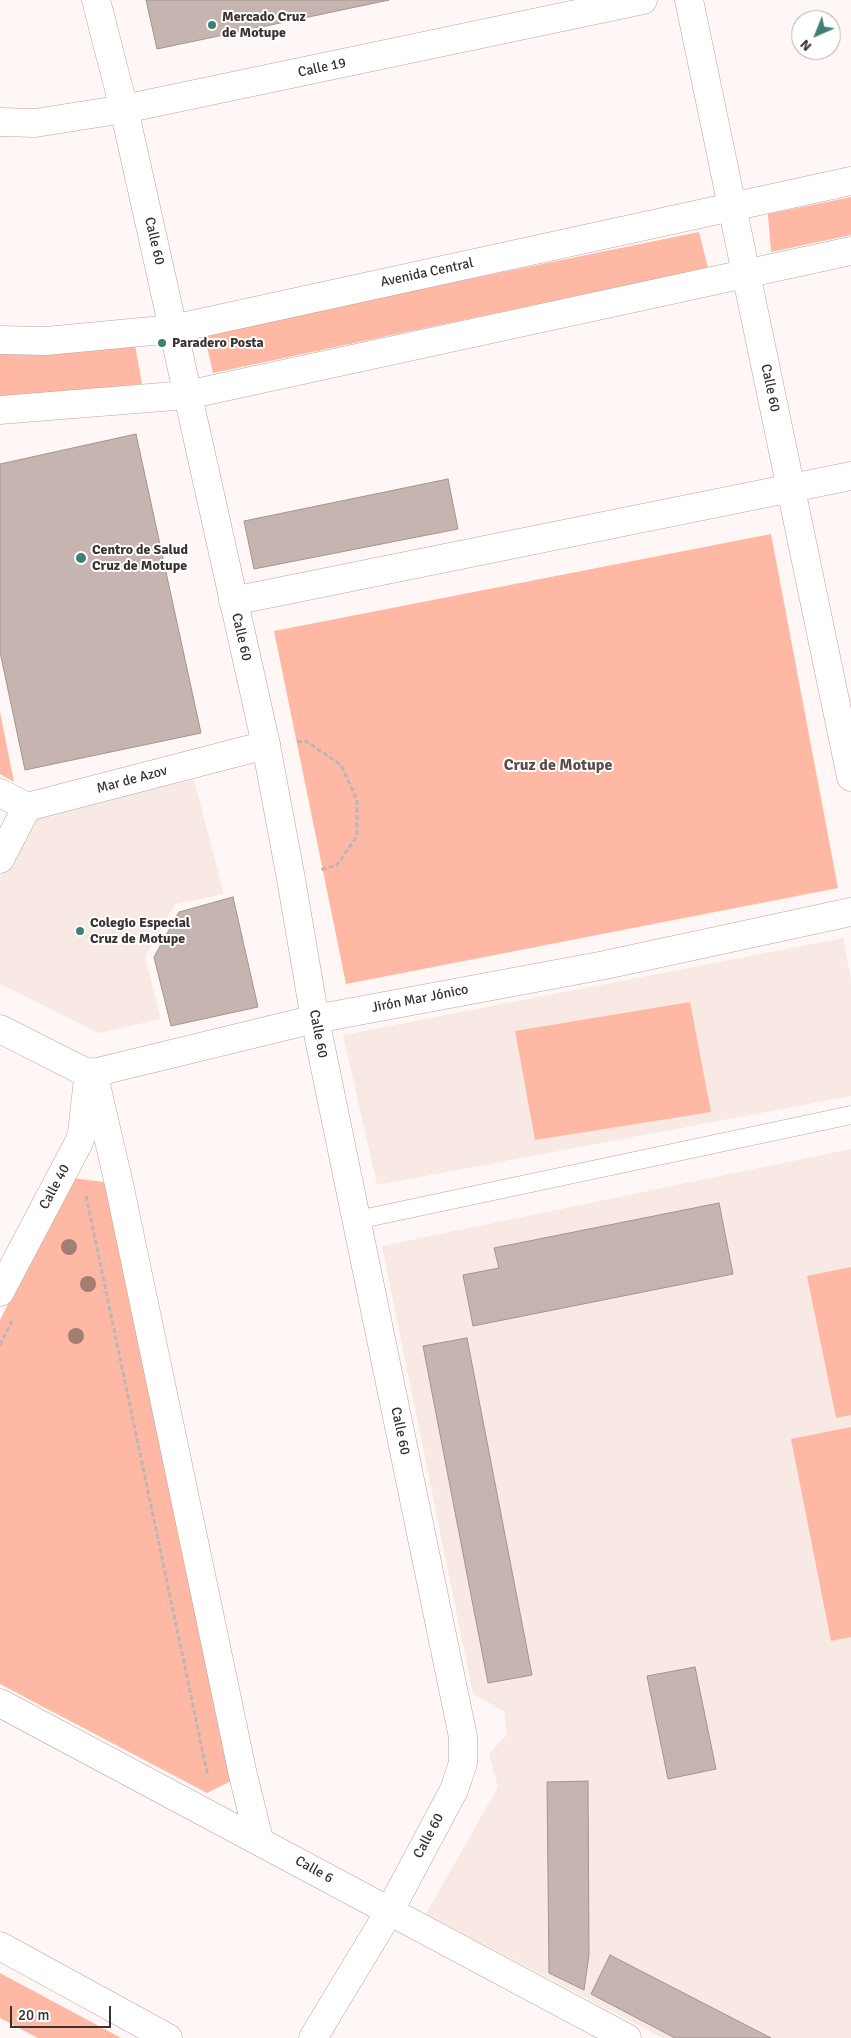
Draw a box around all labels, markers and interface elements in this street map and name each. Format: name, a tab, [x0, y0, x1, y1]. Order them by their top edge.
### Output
place label: Mercado Cruz de Motupe	[222, 9, 306, 41]
north arrow	[791, 10, 841, 60]
marker: Mercado Cruz de Motupe	[206, 19, 218, 31]
text: N	[797, 36, 815, 55]
street label: Calle 19	[296, 55, 348, 81]
street label: Calle 60	[140, 215, 168, 267]
street label: Avenida Central	[379, 255, 475, 291]
place label: Paradero Posta	[172, 335, 264, 351]
marker: Paradero Posta	[156, 337, 168, 349]
street label: Calle 60	[757, 362, 783, 414]
place label: Centro de Salud Cruz de Motupe	[92, 542, 188, 574]
marker: Centro de Salud Cruz de Motupe	[74, 551, 88, 565]
street label: Calle 60	[227, 611, 255, 663]
district label: Cruz de Motupe	[504, 756, 612, 776]
street label: Mar de Azov	[95, 763, 169, 797]
place label: Colegio Especial Cruz de Motupe	[90, 915, 190, 948]
marker: Colegio Especial Cruz de Motupe	[74, 925, 86, 937]
street label: Jirón Mar Jónico	[370, 981, 470, 1017]
street label: Calle 60	[305, 1009, 331, 1059]
street label: Calle 40	[36, 1162, 74, 1212]
street label: Calle 60	[387, 1405, 413, 1457]
street label: Calle 60	[410, 1811, 448, 1861]
street label: Calle 6	[292, 1853, 336, 1887]
scale bar	[12, 1996, 114, 2028]
text: 20 m	[18, 2006, 49, 2024]

